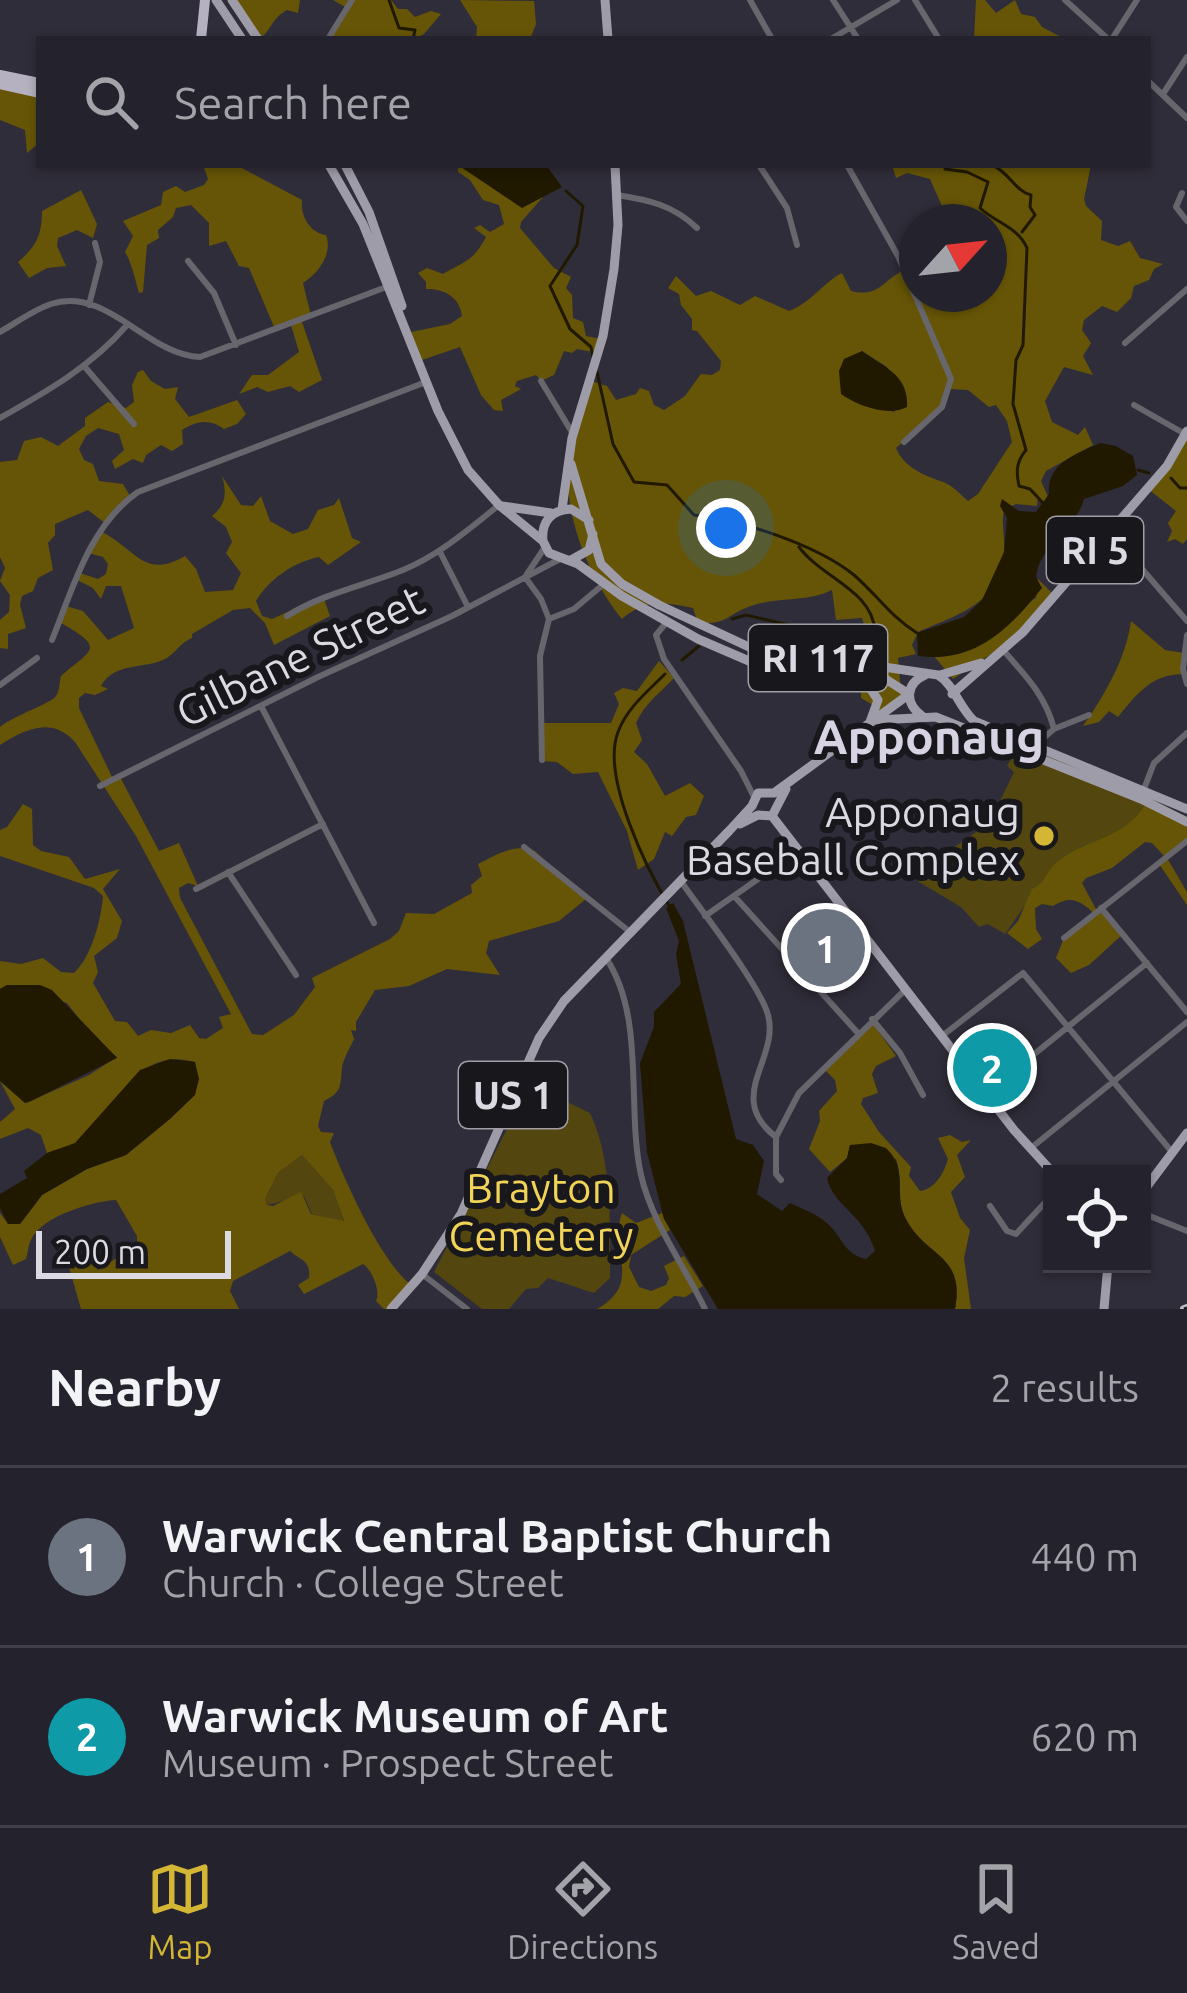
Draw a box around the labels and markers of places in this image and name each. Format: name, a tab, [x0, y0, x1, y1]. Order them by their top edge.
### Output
place label: Apponaug Baseball Complex	[686, 788, 1020, 883]
marker: Apponaug Baseball Complex	[1031, 823, 1057, 849]
pin: 1	[787, 903, 865, 993]
pin: 2	[953, 1023, 1031, 1113]

